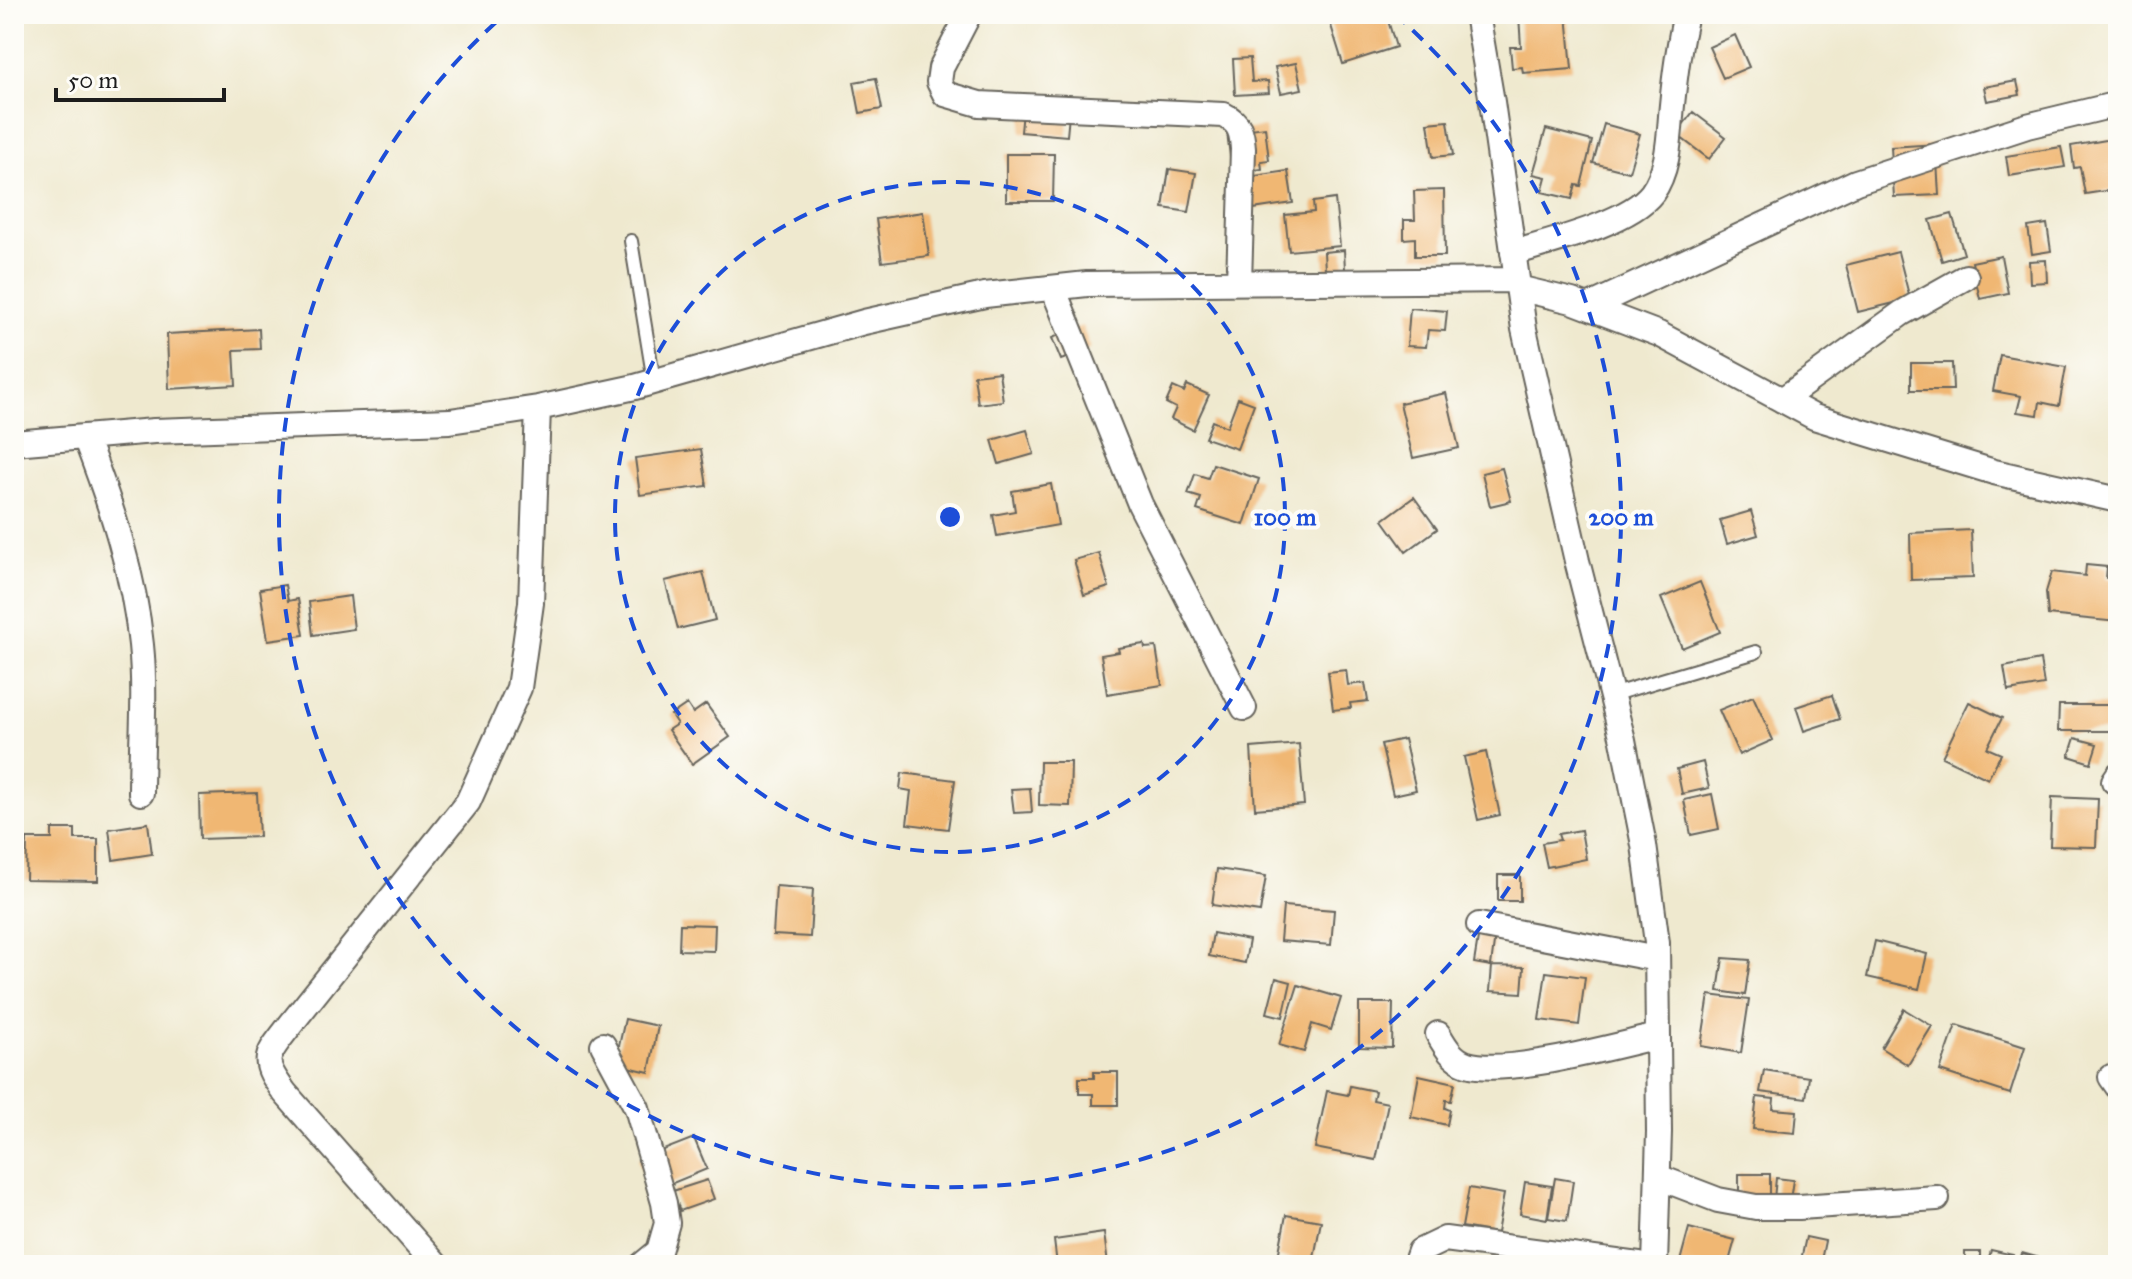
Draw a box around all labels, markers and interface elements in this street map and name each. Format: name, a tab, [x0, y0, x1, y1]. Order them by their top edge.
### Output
scale bar	[56, 52, 224, 102]
text: 50 m	[68, 65, 118, 95]
text: 100 m	[1254, 502, 1317, 532]
text: 200 m	[1588, 502, 1654, 532]
centre of rings	[936, 503, 964, 531]

